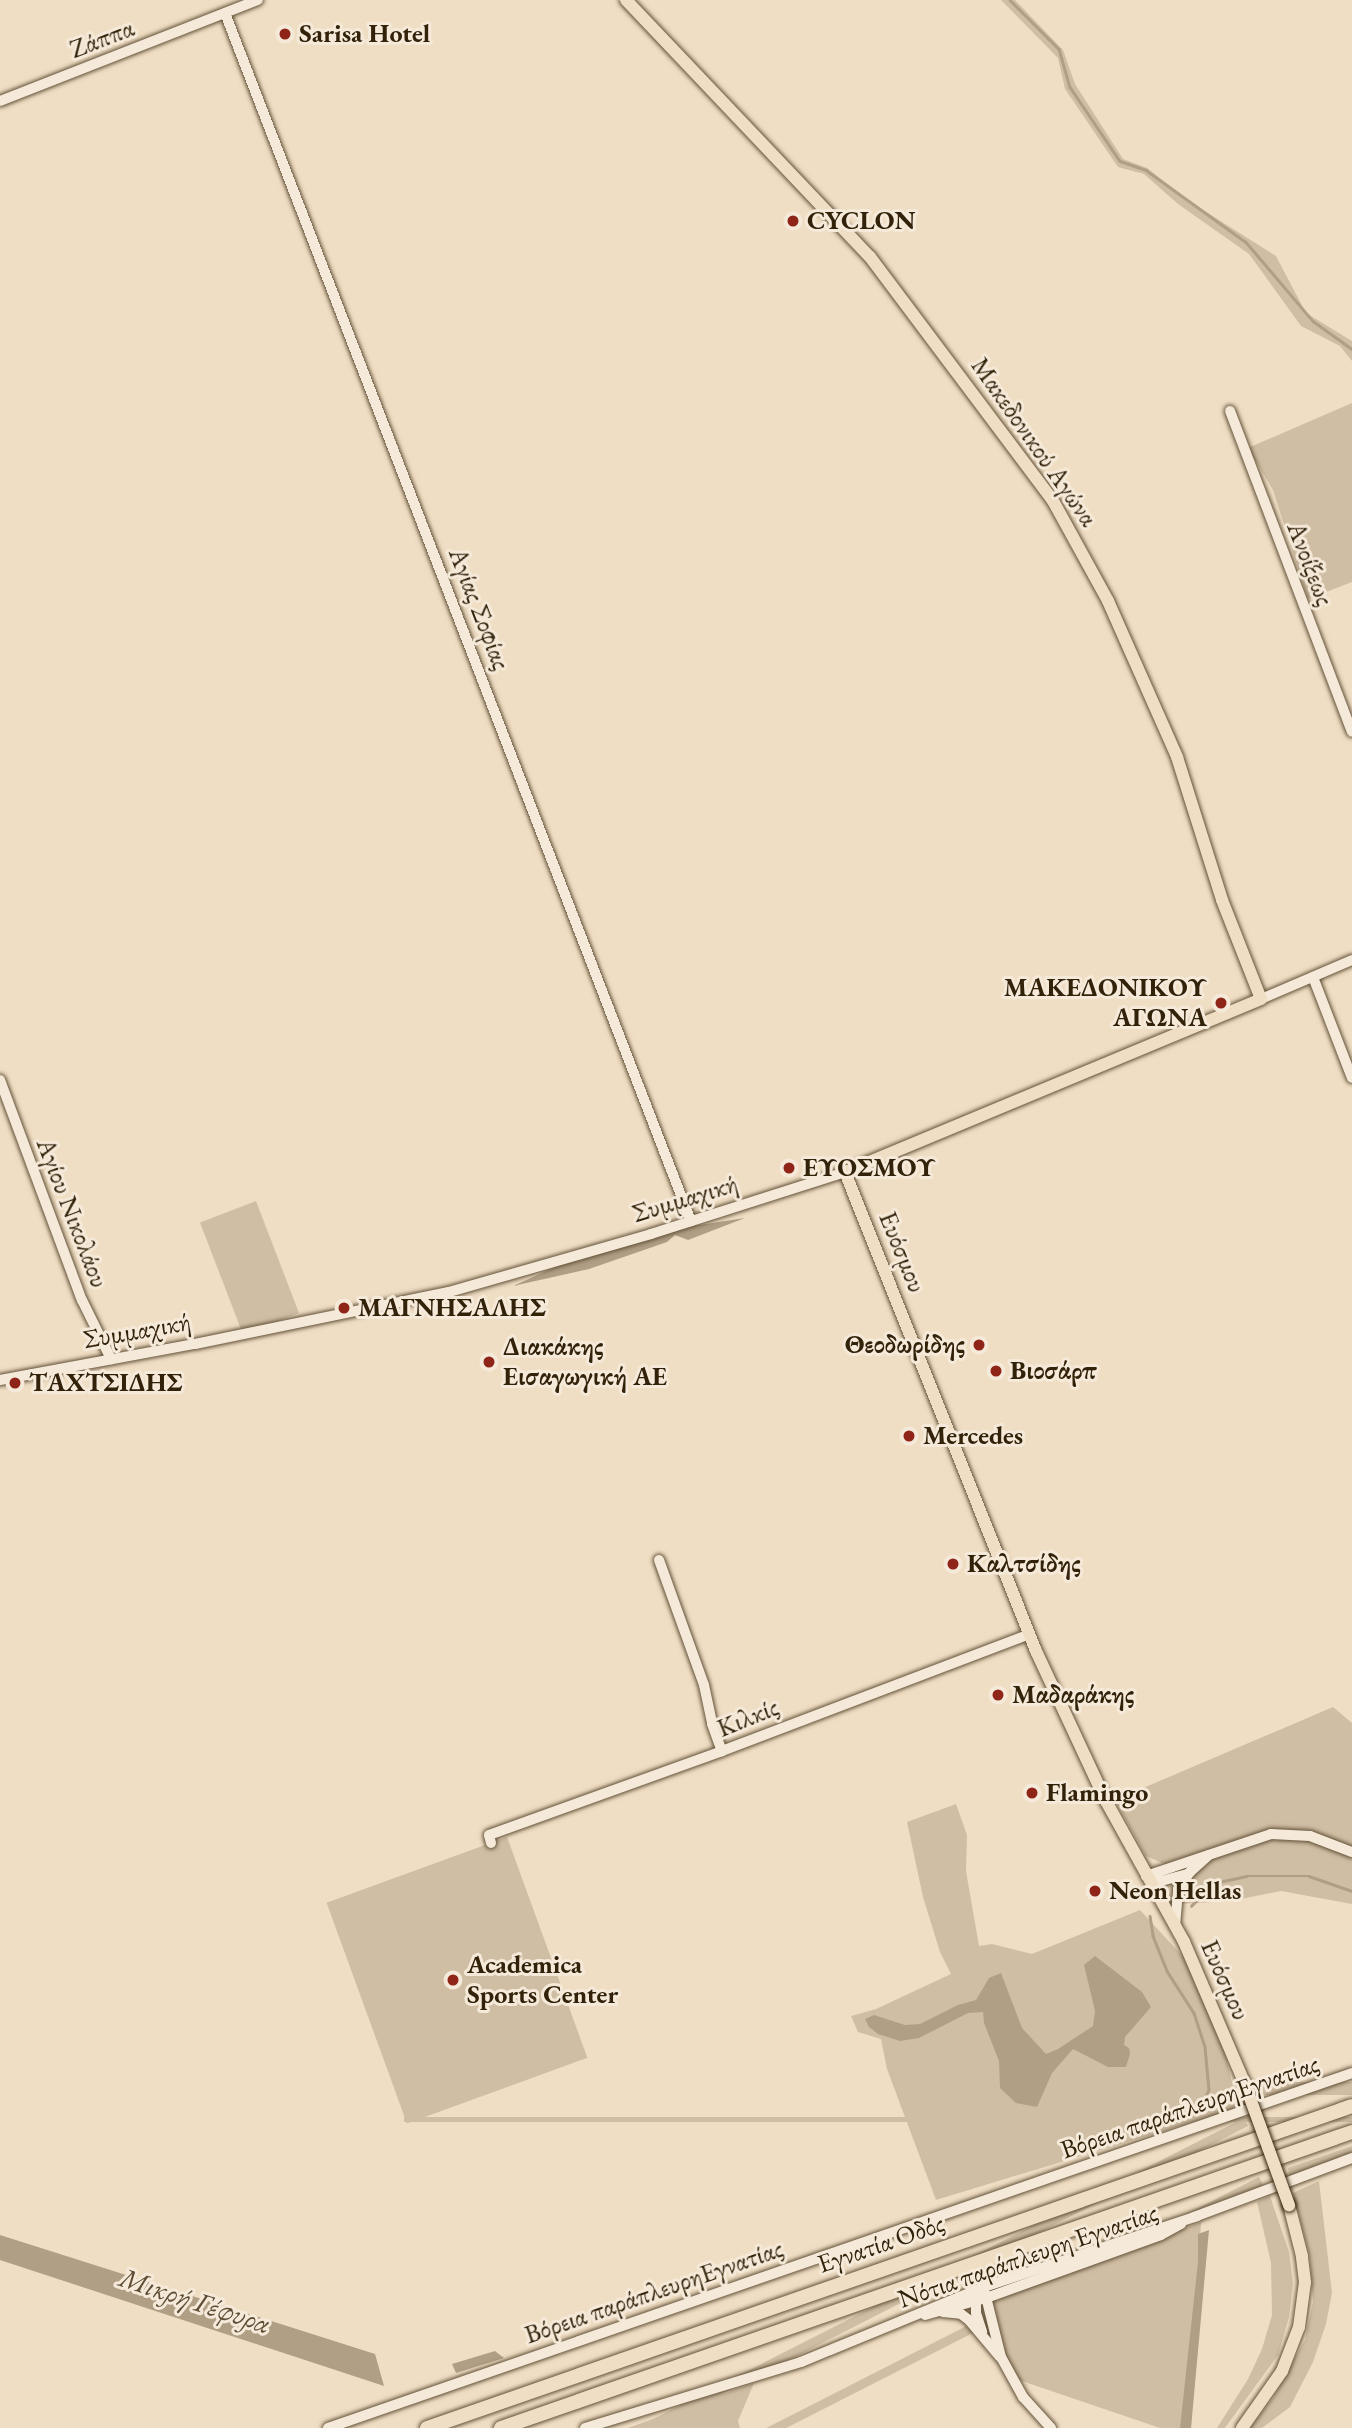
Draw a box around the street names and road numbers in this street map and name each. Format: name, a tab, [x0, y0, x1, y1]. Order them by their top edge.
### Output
street label: Ζάππα	[65, 13, 139, 65]
street label: Μακεδονικού Αγώνα	[964, 351, 1104, 533]
street label: Ανοίξεως	[1280, 518, 1340, 610]
street label: Αγίας Σοφίας	[441, 544, 517, 674]
street label: Αγίου Νικολάου	[29, 1134, 115, 1292]
street label: Συμμαχική	[629, 1168, 741, 1230]
street label: Ευόσμου	[872, 1207, 932, 1297]
street label: Συμμαχική	[81, 1306, 193, 1356]
street label: Κιλκίς	[713, 1692, 783, 1744]
street label: Ευόσμου	[1194, 1935, 1256, 2025]
street label: Βόρεια παράπλευρηΕγνατίας	[1057, 2048, 1323, 2166]
street label: Νότια παράπλευρη Εγνατίας	[894, 2197, 1162, 2315]
street label: Εγνατία Οδός	[814, 2208, 948, 2280]
street label: Βόρεια παράπλευρηΕγνατίας	[521, 2233, 787, 2351]

